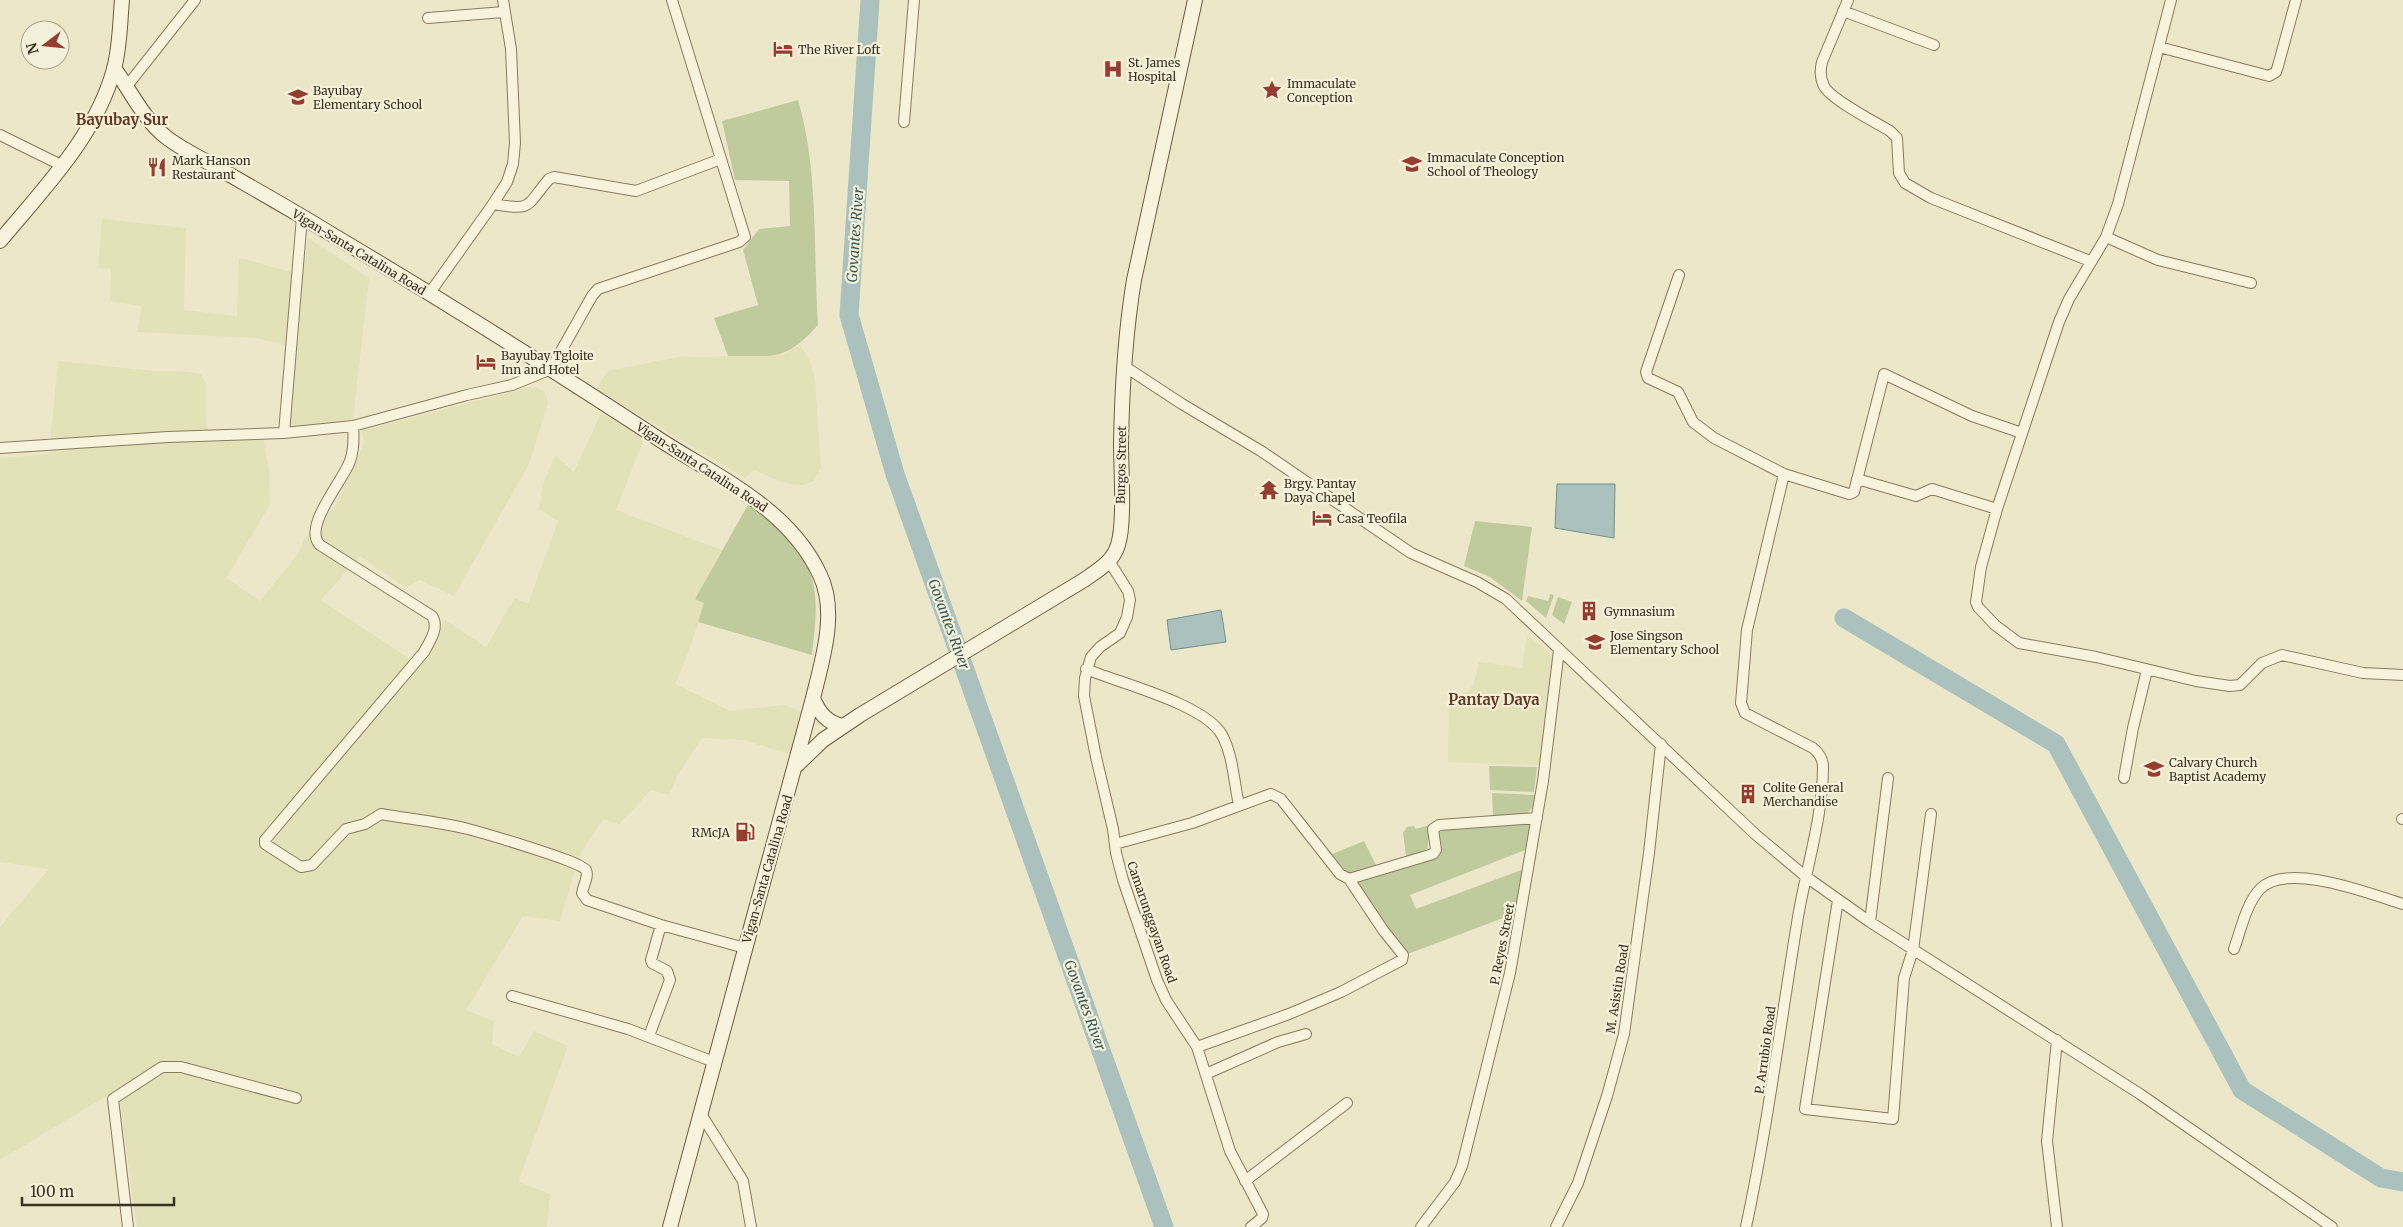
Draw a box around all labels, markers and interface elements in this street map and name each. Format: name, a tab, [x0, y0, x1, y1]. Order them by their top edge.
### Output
north arrow	[20, 20, 70, 70]
hotel icon: The River Loft	[772, 38, 794, 60]
text: N	[22, 41, 43, 56]
place label: The River Loft	[798, 42, 881, 57]
place label: St. James Hospital	[1128, 55, 1180, 84]
hospital icon: St. James Hospital	[1102, 58, 1124, 80]
place label: Immaculate Conception	[1287, 76, 1356, 105]
place icon: Immaculate Conception	[1261, 79, 1283, 101]
place label: Bayubay Elementary School	[313, 83, 423, 112]
school or university icon: Bayubay Elementary School	[287, 86, 309, 108]
district label: Bayubay Sur	[76, 110, 168, 129]
place label: Immaculate Conception School of Theology	[1427, 150, 1565, 179]
place label: Mark Hanson Restaurant	[172, 153, 251, 182]
school or university icon: Immaculate Conception School of Theology	[1401, 153, 1423, 175]
restaurant icon: Mark Hanson Restaurant	[146, 156, 168, 178]
water label: Govantes River	[843, 187, 867, 283]
street label: Vigan-Santa Catalina Road	[289, 206, 429, 298]
place label: Bayubay Tgloite Inn and Hotel	[501, 348, 594, 377]
hotel icon: Bayubay Tgloite Inn and Hotel	[475, 351, 497, 373]
street label: Vigan-Santa Catalina Road	[633, 418, 770, 515]
street label: Burgos Street	[1113, 426, 1129, 504]
place label: Brgy. Pantay Daya Chapel	[1284, 476, 1356, 505]
temple icon: Brgy. Pantay Daya Chapel	[1258, 479, 1280, 501]
hotel icon: Casa Teofila	[1311, 507, 1333, 529]
place label: Casa Teofila	[1337, 511, 1407, 526]
water label: Govantes River	[924, 576, 974, 672]
building icon: Gymnasium	[1578, 600, 1600, 622]
place label: Gymnasium	[1604, 604, 1675, 619]
place label: Jose Singson Elementary School	[1609, 628, 1720, 657]
school or university icon: Jose Singson Elementary School	[1584, 631, 1606, 653]
district label: Pantay Daya	[1448, 690, 1540, 709]
place label: Calvary Church Baptist Academy	[2169, 755, 2266, 784]
school or university icon: Calvary Church Baptist Academy	[2143, 758, 2165, 780]
place label: Colite General Merchandise	[1763, 780, 1844, 809]
building icon: Colite General Merchandise	[1737, 783, 1759, 805]
street label: Vigan-Santa Catalina Road	[738, 793, 795, 946]
fuel station icon: RMcJA	[734, 821, 756, 843]
place label: RMcJA	[692, 825, 731, 840]
street label: Camarunggayan Road	[1124, 859, 1180, 985]
street label: P. Reyes Street	[1487, 902, 1517, 986]
street label: M. Asistin Road	[1603, 943, 1631, 1035]
water label: Govantes River	[1060, 957, 1110, 1053]
street label: P. Arrubio Road	[1751, 1005, 1779, 1095]
scale bar	[22, 1174, 175, 1206]
text: 100 m	[30, 1182, 74, 1201]

